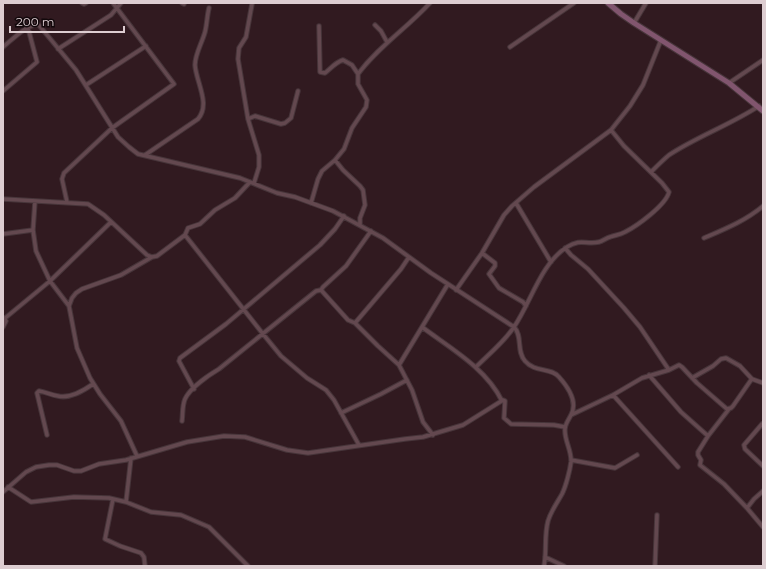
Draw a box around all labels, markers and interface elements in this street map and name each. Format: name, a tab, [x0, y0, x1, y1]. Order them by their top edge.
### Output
scale bar	[10, 8, 124, 34]
text: 200 m	[16, 14, 55, 29]

